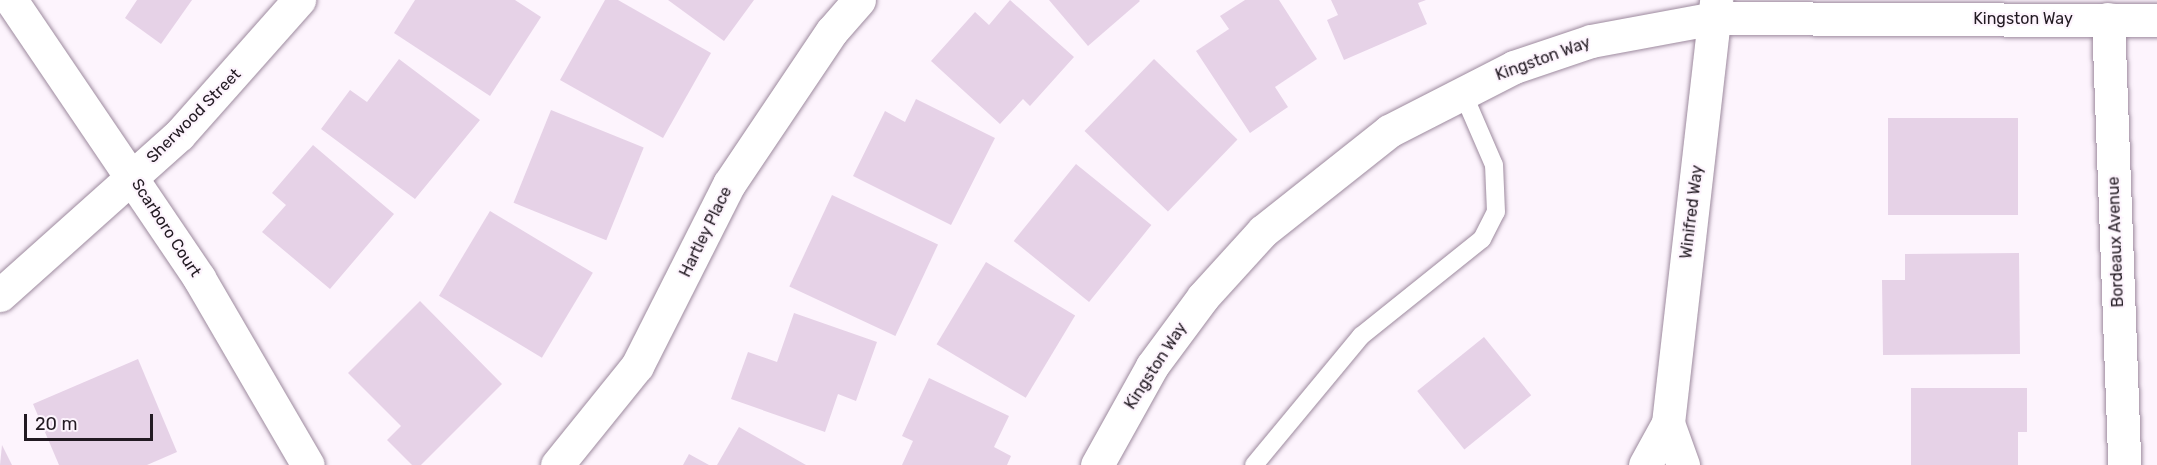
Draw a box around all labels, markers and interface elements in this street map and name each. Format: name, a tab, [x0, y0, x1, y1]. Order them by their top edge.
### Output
street label: Kingston Way	[1973, 9, 2073, 29]
street label: Kingston Way	[1493, 33, 1593, 85]
street label: Sherwood Street	[143, 65, 245, 167]
street label: Winifred Way	[1677, 164, 1707, 260]
street label: Scarboro Court	[127, 175, 205, 281]
street label: Bordeaux Avenue	[2104, 176, 2128, 308]
street label: Hartley Place	[676, 183, 736, 281]
street label: Kingston Way	[1121, 319, 1191, 413]
scale bar	[27, 402, 156, 440]
text: 20 m	[35, 413, 77, 435]

